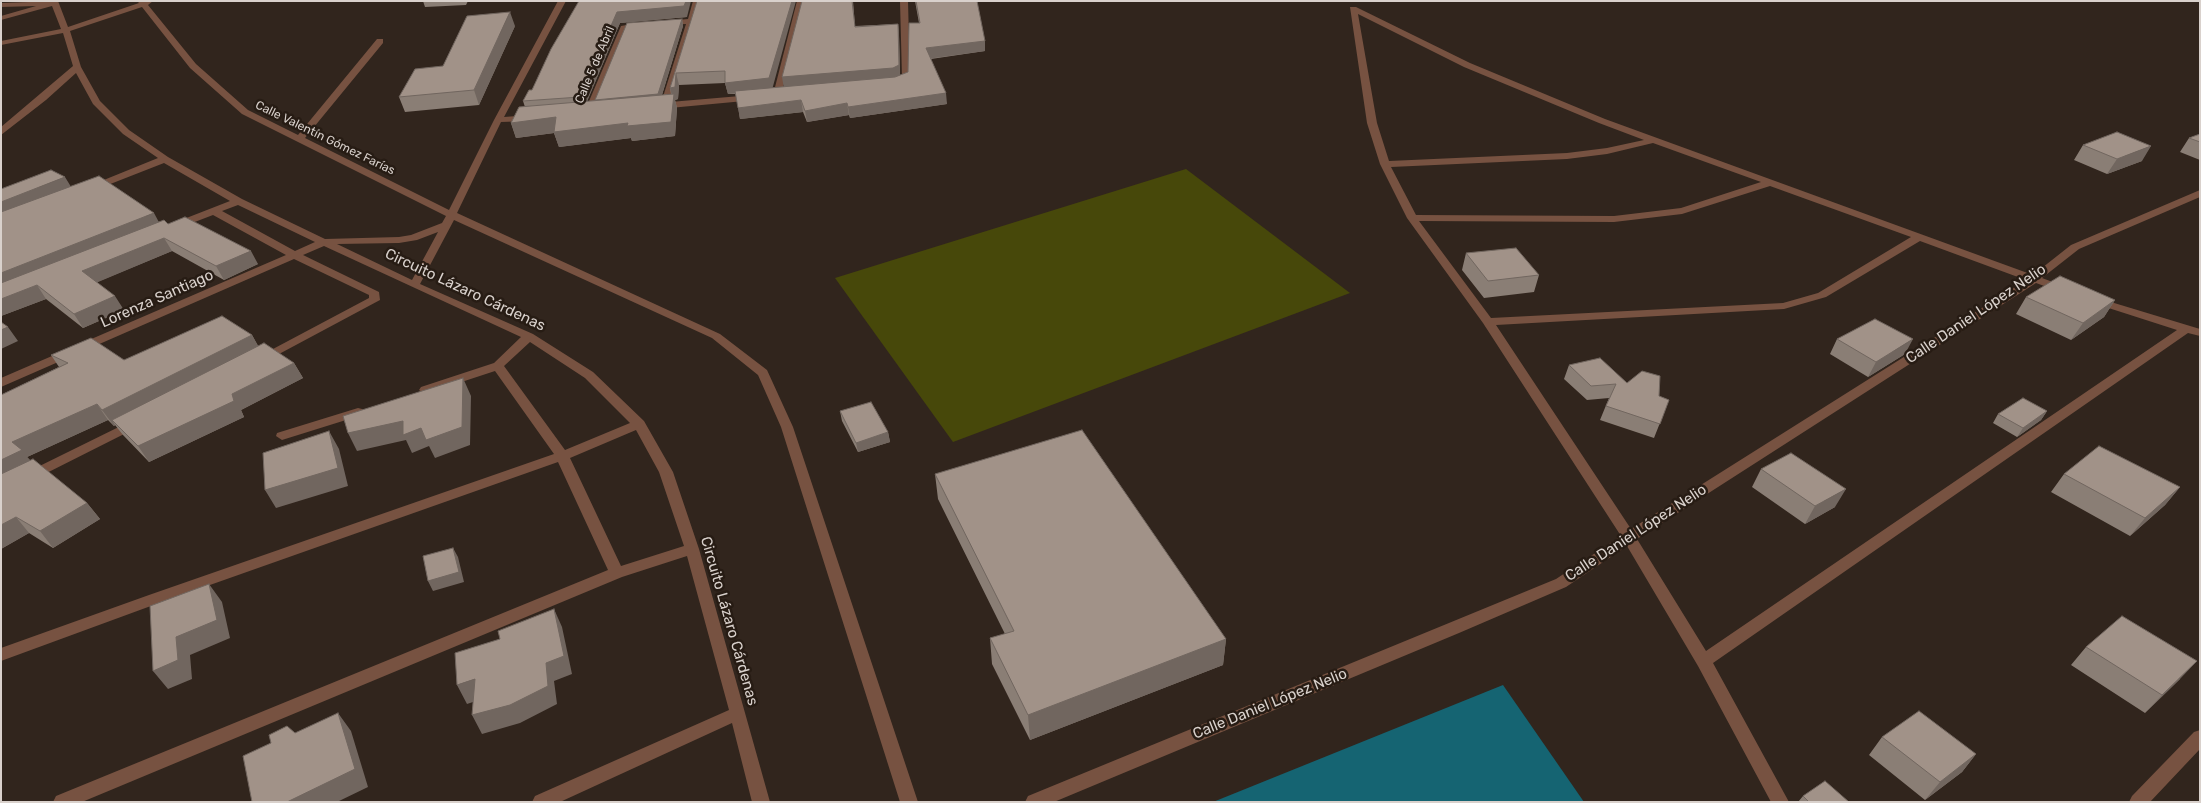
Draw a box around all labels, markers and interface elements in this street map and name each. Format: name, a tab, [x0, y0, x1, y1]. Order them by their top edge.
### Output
street label: Calle 5 de Abril	[572, 24, 618, 106]
street label: Calle Valentín Gómez Farías	[253, 98, 397, 178]
street label: Circuito Lázaro Cárdenas	[382, 245, 548, 335]
street label: Calle Daniel López Nelio	[1903, 260, 2049, 368]
street label: Lorenza Santiago	[98, 266, 216, 332]
street label: Calle Daniel López Nelio	[1562, 481, 1710, 585]
street label: Circuito Lázaro Cárdenas	[696, 534, 762, 708]
street label: Calle Daniel López Nelio	[1190, 665, 1350, 743]

